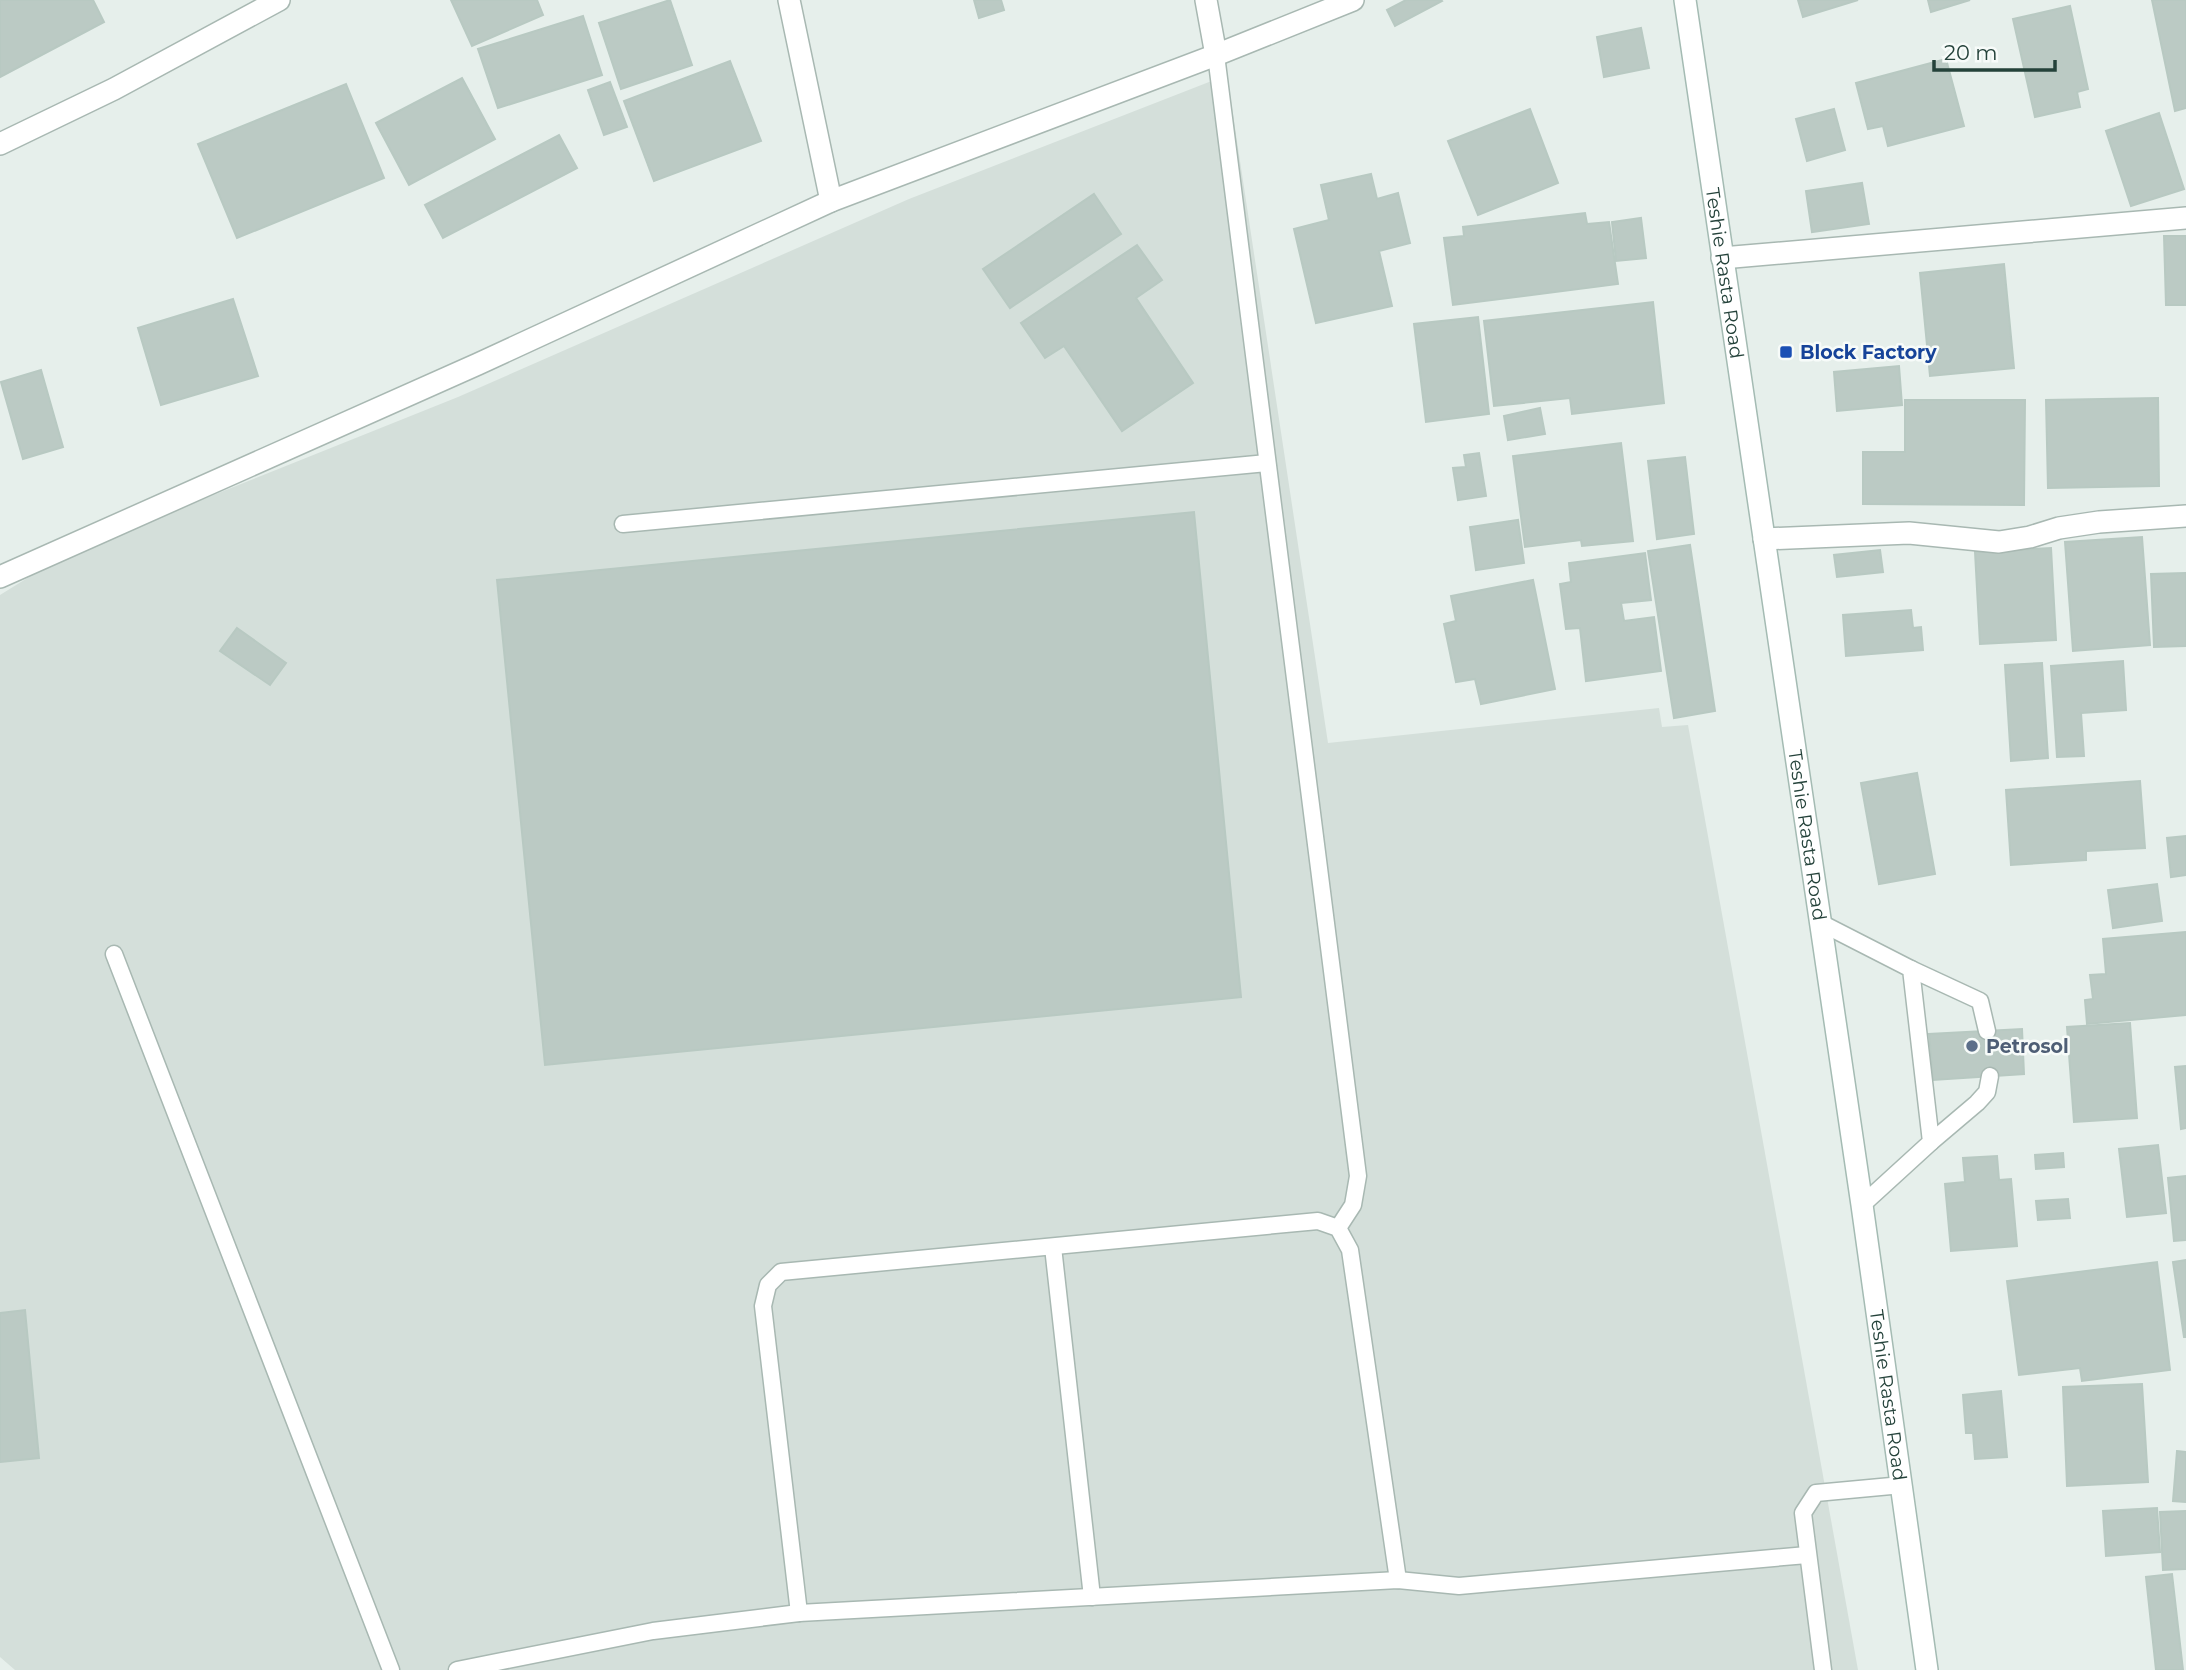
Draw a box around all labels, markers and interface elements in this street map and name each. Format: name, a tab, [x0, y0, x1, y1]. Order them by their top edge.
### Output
scale bar	[1934, 28, 2055, 72]
text: 20 m	[1944, 40, 1998, 65]
street label: Teshie Rasta Road	[1701, 186, 1749, 360]
place label: Block Factory	[1800, 341, 1937, 364]
marker: Block Factory	[1778, 344, 1794, 360]
street label: Teshie Rasta Road	[1784, 748, 1832, 922]
place label: Petrosol	[1986, 1035, 2069, 1058]
marker: Petrosol	[1964, 1038, 1980, 1054]
street label: Teshie Rasta Road	[1865, 1308, 1912, 1482]

